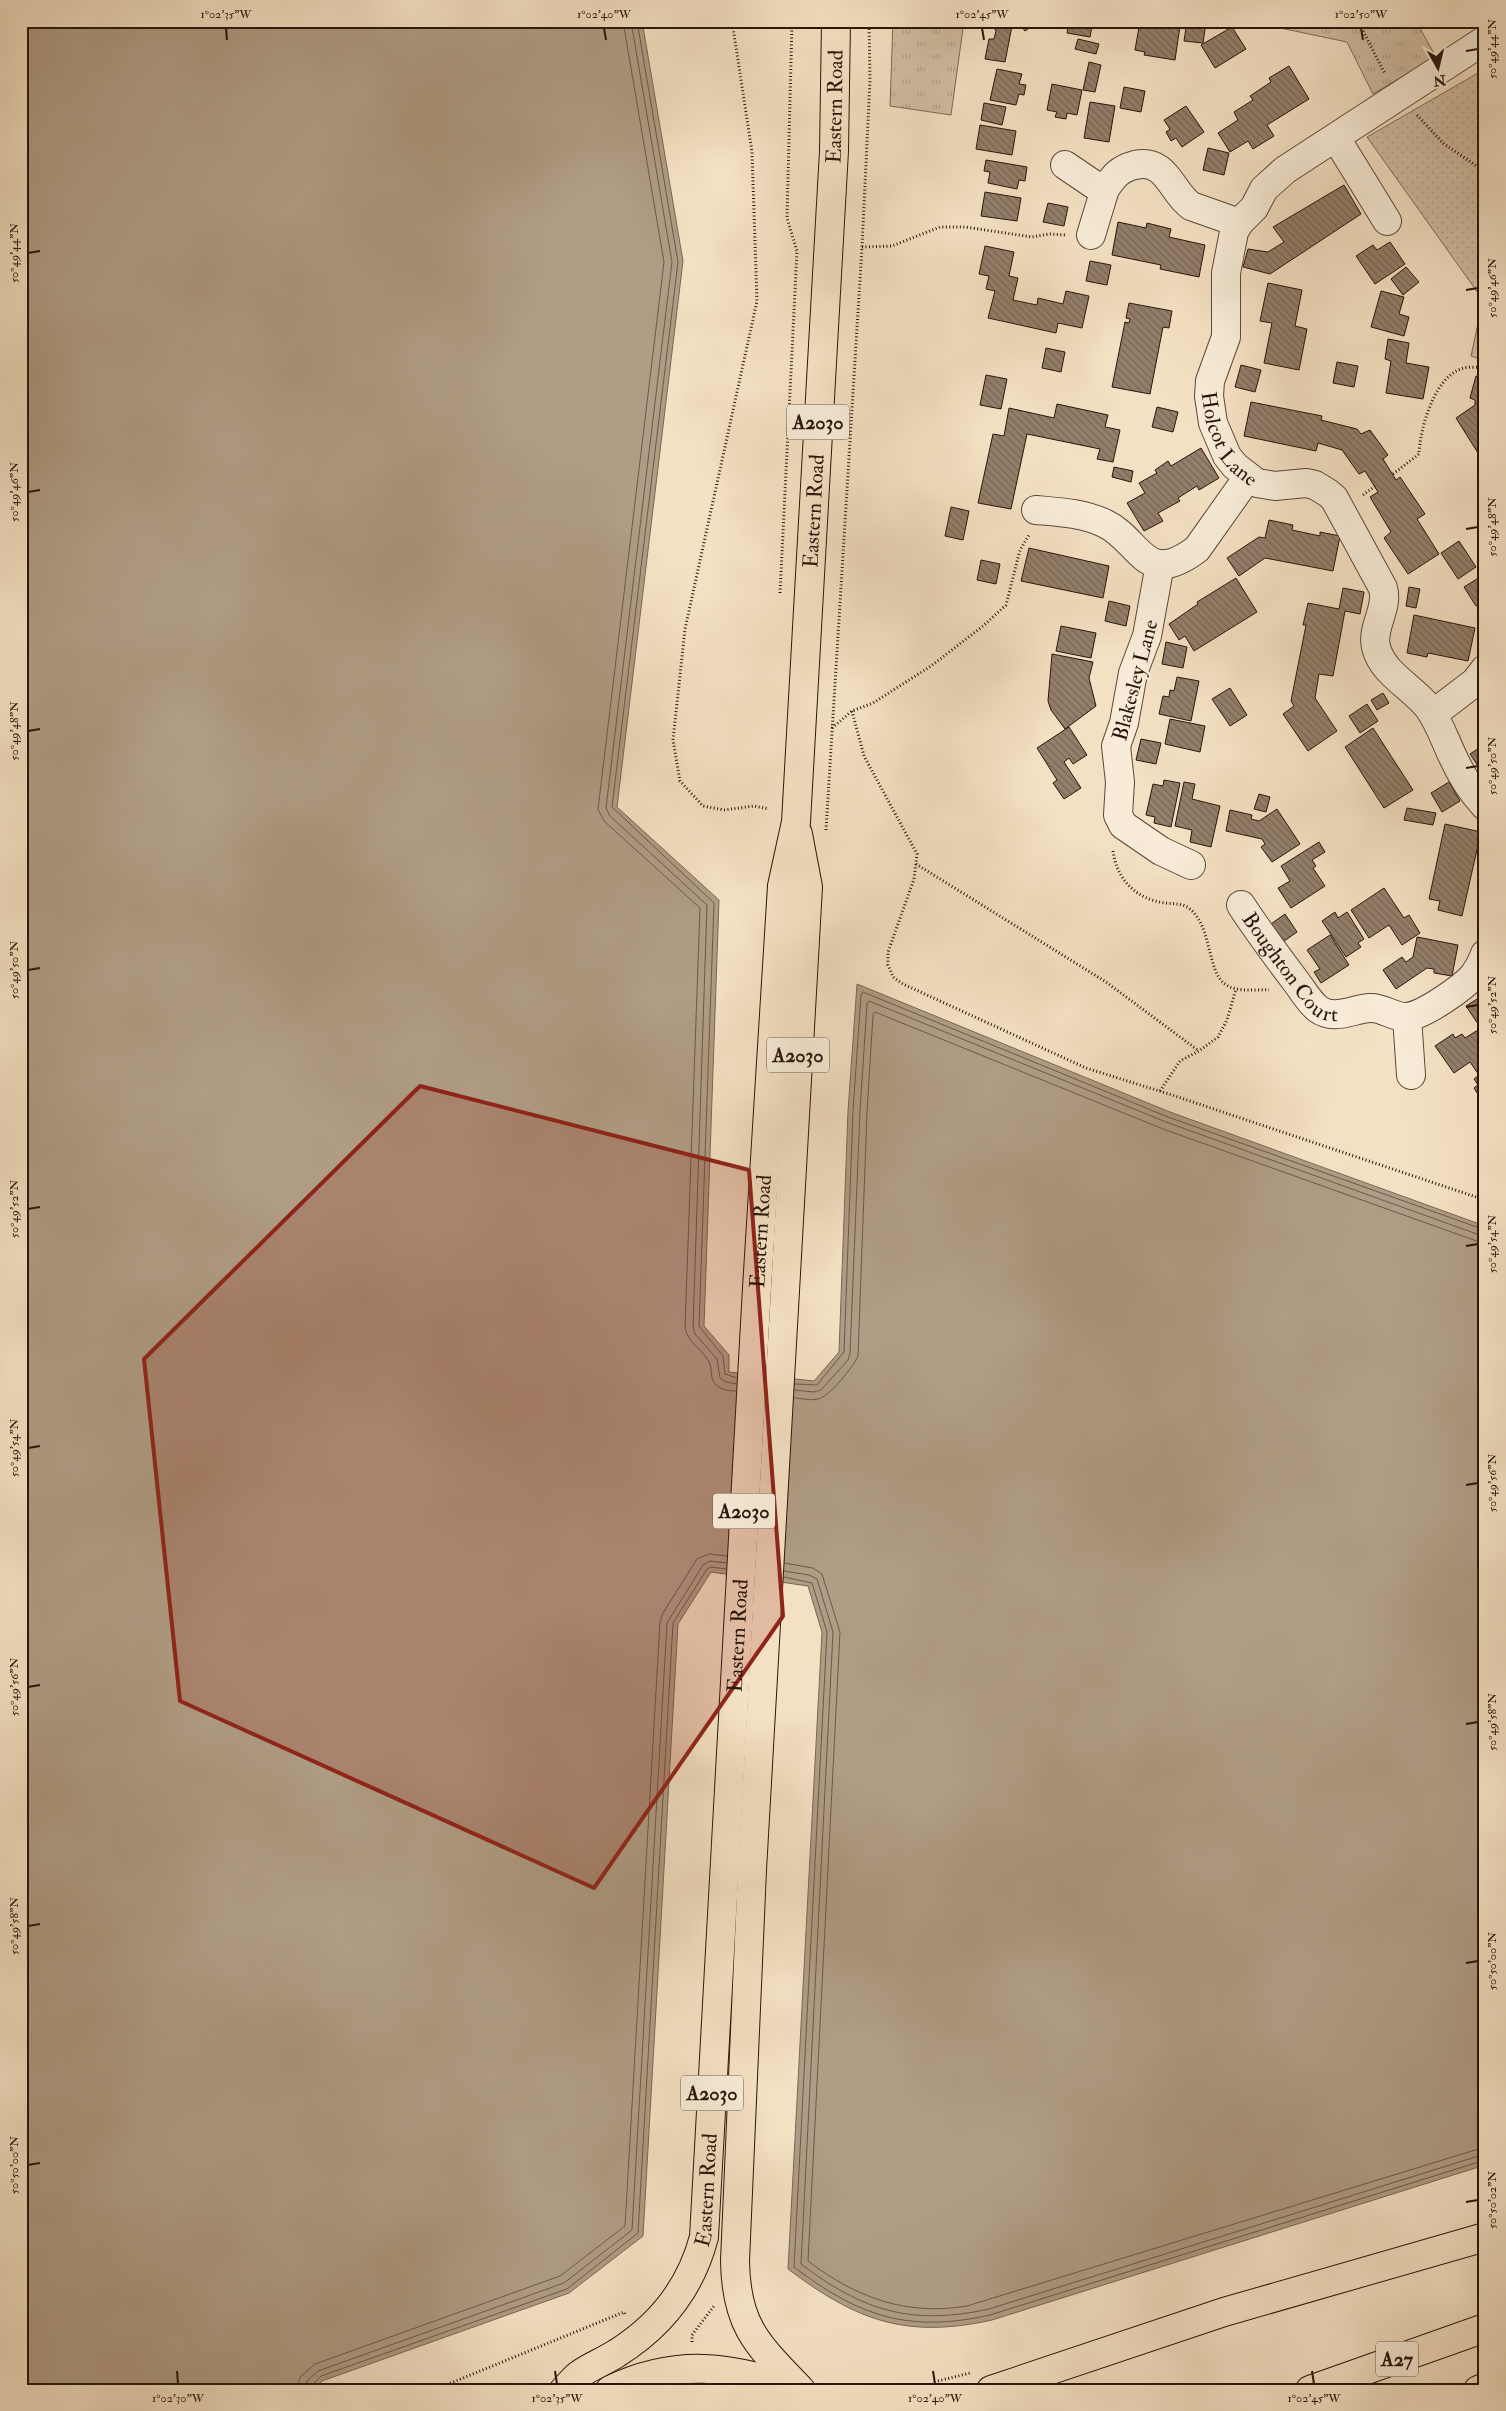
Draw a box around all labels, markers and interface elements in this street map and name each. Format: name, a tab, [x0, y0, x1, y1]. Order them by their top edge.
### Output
text: 1°02'35"W	[200, 7, 252, 22]
text: 1°02'40"W	[577, 7, 632, 22]
text: 1°02'45"W	[955, 7, 1009, 22]
text: 1°02'50"W	[1335, 7, 1388, 22]
text: 50°49'44"N	[1485, 19, 1500, 79]
north arrow	[1414, 42, 1464, 92]
street label: Eastern Road	[820, 49, 850, 164]
text: N	[1432, 71, 1448, 90]
text: 50°49'44"N	[7, 223, 22, 283]
text: 50°49'46"N	[1485, 258, 1500, 318]
street label: Holcot Lane	[1195, 390, 1263, 493]
road number: A2030	[787, 404, 849, 440]
street label: Eastern Road	[797, 453, 831, 569]
text: 50°49'46"N	[7, 462, 22, 522]
text: 50°49'48"N	[1485, 497, 1500, 557]
street label: Blakesley Lane	[1106, 616, 1165, 744]
text: 50°49'48"N	[7, 701, 22, 761]
text: 50°49'50"N	[1485, 736, 1500, 795]
street label: Boughton Court	[1236, 907, 1338, 1028]
text: 50°49'50"N	[7, 940, 22, 999]
text: 50°49'52"N	[1485, 975, 1500, 1034]
road number: A2030	[767, 1038, 829, 1072]
street label: Eastern Road	[744, 1173, 778, 1289]
text: 50°49'52"N	[7, 1179, 22, 1238]
text: 50°49'54"N	[1485, 1214, 1500, 1273]
text: 50°49'54"N	[7, 1418, 22, 1477]
text: 50°49'56"N	[1485, 1453, 1500, 1512]
road number: A2030	[713, 1494, 775, 1528]
street label: Eastern Road	[721, 1578, 755, 1693]
text: 50°49'56"N	[7, 1657, 22, 1716]
text: 50°49'58"N	[1485, 1693, 1500, 1751]
text: 50°49'58"N	[7, 1897, 22, 1955]
text: 50°50'00"N	[1485, 1932, 1500, 1990]
road number: A2030	[681, 2076, 743, 2110]
street label: Eastern Road	[689, 2132, 724, 2250]
text: 50°50'00"N	[7, 2136, 22, 2194]
text: 50°50'02"N	[1485, 2171, 1500, 2229]
road number: A27	[1376, 2342, 1418, 2376]
text: 1°02'30"W	[152, 2391, 205, 2406]
text: 1°02'35"W	[531, 2391, 583, 2406]
text: 1°02'40"W	[908, 2391, 963, 2406]
text: 1°02'45"W	[1287, 2391, 1341, 2406]

